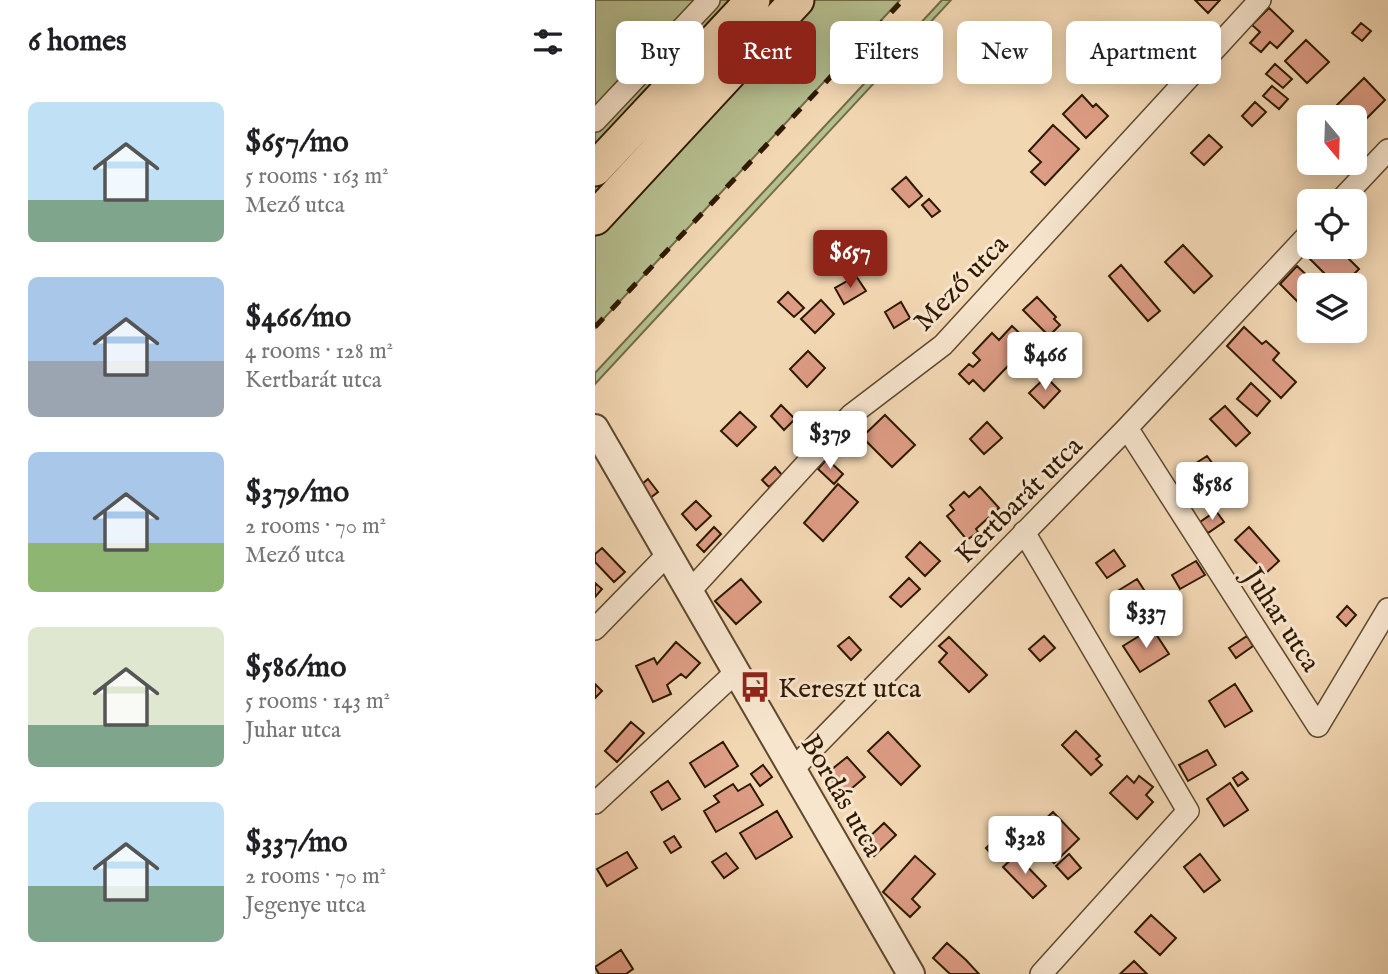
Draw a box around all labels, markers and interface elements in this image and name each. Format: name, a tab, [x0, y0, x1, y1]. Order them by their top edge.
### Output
chip: Buy	[616, 21, 704, 84]
chip: Rent	[718, 21, 816, 84]
chip: Filters	[830, 21, 943, 84]
chip: New	[957, 21, 1052, 84]
chip: Apartment	[1066, 21, 1221, 84]
text: 6 homes	[28, 23, 127, 61]
icon: filters	[529, 23, 567, 61]
north arrow	[1297, 105, 1367, 175]
map controls	[1297, 105, 1367, 343]
text: $657/mo	[245, 124, 349, 162]
icon: home	[84, 130, 168, 214]
text: 5 rooms · 163 m²	[245, 162, 389, 191]
button: locate	[1297, 189, 1367, 259]
text: Mező utca	[245, 191, 345, 220]
street label: Mező utca	[907, 227, 1017, 340]
pin: $657	[809, 230, 891, 290]
text: $657	[829, 238, 871, 267]
button: layers	[1297, 273, 1367, 343]
text: $466/mo	[245, 299, 351, 337]
icon: home	[84, 305, 168, 389]
pin: $466	[1004, 332, 1086, 392]
text: 4 rooms · 128 m²	[245, 337, 393, 366]
text: $466	[1023, 340, 1067, 369]
text: Kertbarát utca	[245, 366, 382, 395]
pin: $379	[789, 412, 871, 471]
text: $379	[809, 419, 851, 448]
street label: Kertbarát utca	[949, 429, 1092, 572]
pin: $586	[1171, 462, 1253, 522]
text: $586	[1192, 470, 1232, 499]
text: $379/mo	[245, 474, 349, 512]
icon: home	[84, 480, 168, 564]
text: 2 rooms · 70 m²	[245, 512, 386, 541]
text: Mező utca	[245, 541, 345, 570]
street label: Juhar utca	[1233, 559, 1328, 680]
pin: $337	[1105, 590, 1187, 650]
text: $337	[1126, 598, 1166, 627]
text: $586/mo	[245, 649, 346, 687]
icon: home	[84, 655, 168, 739]
bus stop icon: Kereszt utca	[738, 670, 772, 704]
place label: Kereszt utca	[778, 672, 922, 707]
text: 5 rooms · 143 m²	[245, 687, 390, 716]
text: Juhar utca	[245, 716, 341, 745]
street label: Bordás utca	[792, 729, 890, 864]
pin: $328	[984, 816, 1066, 876]
text: $337/mo	[245, 824, 348, 862]
text: $328	[1004, 824, 1046, 853]
icon: home	[84, 830, 168, 914]
text: 2 rooms · 70 m²	[245, 862, 386, 891]
text: Jegenye utca	[245, 891, 366, 920]

